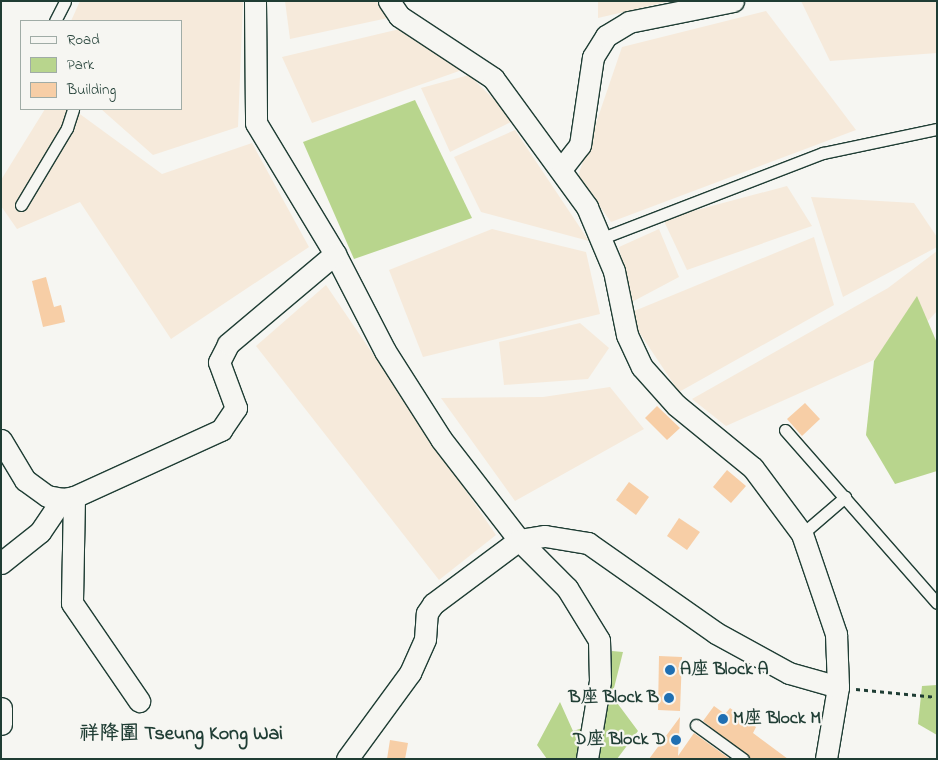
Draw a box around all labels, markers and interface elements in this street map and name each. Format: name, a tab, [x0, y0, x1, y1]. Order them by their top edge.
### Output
legend	[20, 20, 182, 110]
text: Road	[67, 29, 100, 51]
text: Park	[67, 54, 94, 76]
text: Building	[67, 79, 116, 101]
place label: A座 Block A	[680, 659, 768, 681]
marker: A座 Block A	[664, 664, 676, 676]
place label: B座 Block B	[568, 687, 659, 709]
marker: B座 Block B	[663, 692, 675, 704]
place label: M座 Block M	[733, 708, 821, 730]
marker: M座 Block M	[717, 713, 729, 725]
district label: 祥降圍 Tseung Kong Wai	[79, 722, 283, 746]
place label: D座 Block D	[573, 729, 666, 751]
marker: D座 Block D	[670, 734, 682, 746]

